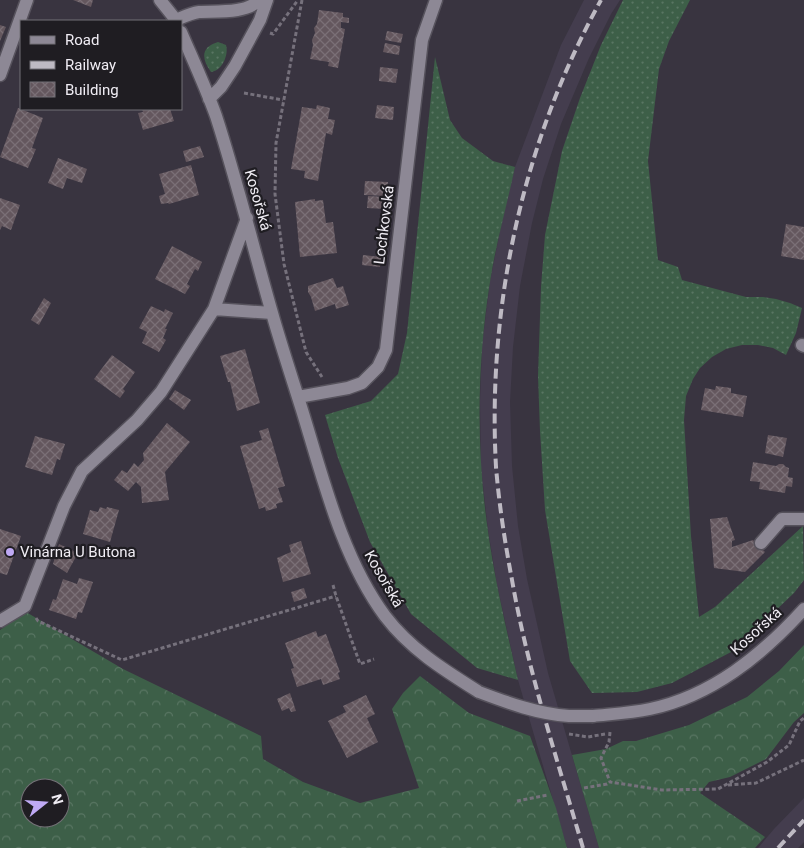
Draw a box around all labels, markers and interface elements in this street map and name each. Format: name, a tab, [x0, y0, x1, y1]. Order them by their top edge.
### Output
legend	[20, 20, 182, 110]
text: Road	[65, 31, 99, 49]
text: Railway	[65, 56, 116, 74]
text: Building	[65, 81, 119, 99]
street label: Kosořská	[241, 167, 275, 233]
street label: Lochkovská	[370, 184, 398, 266]
place label: Vinárna U Butona	[20, 543, 136, 561]
marker: Vinárna U Butona	[4, 546, 16, 558]
street label: Kosořská	[361, 547, 407, 611]
street label: Kosořská	[727, 603, 785, 659]
north arrow	[20, 778, 70, 828]
text: N	[48, 792, 67, 806]

